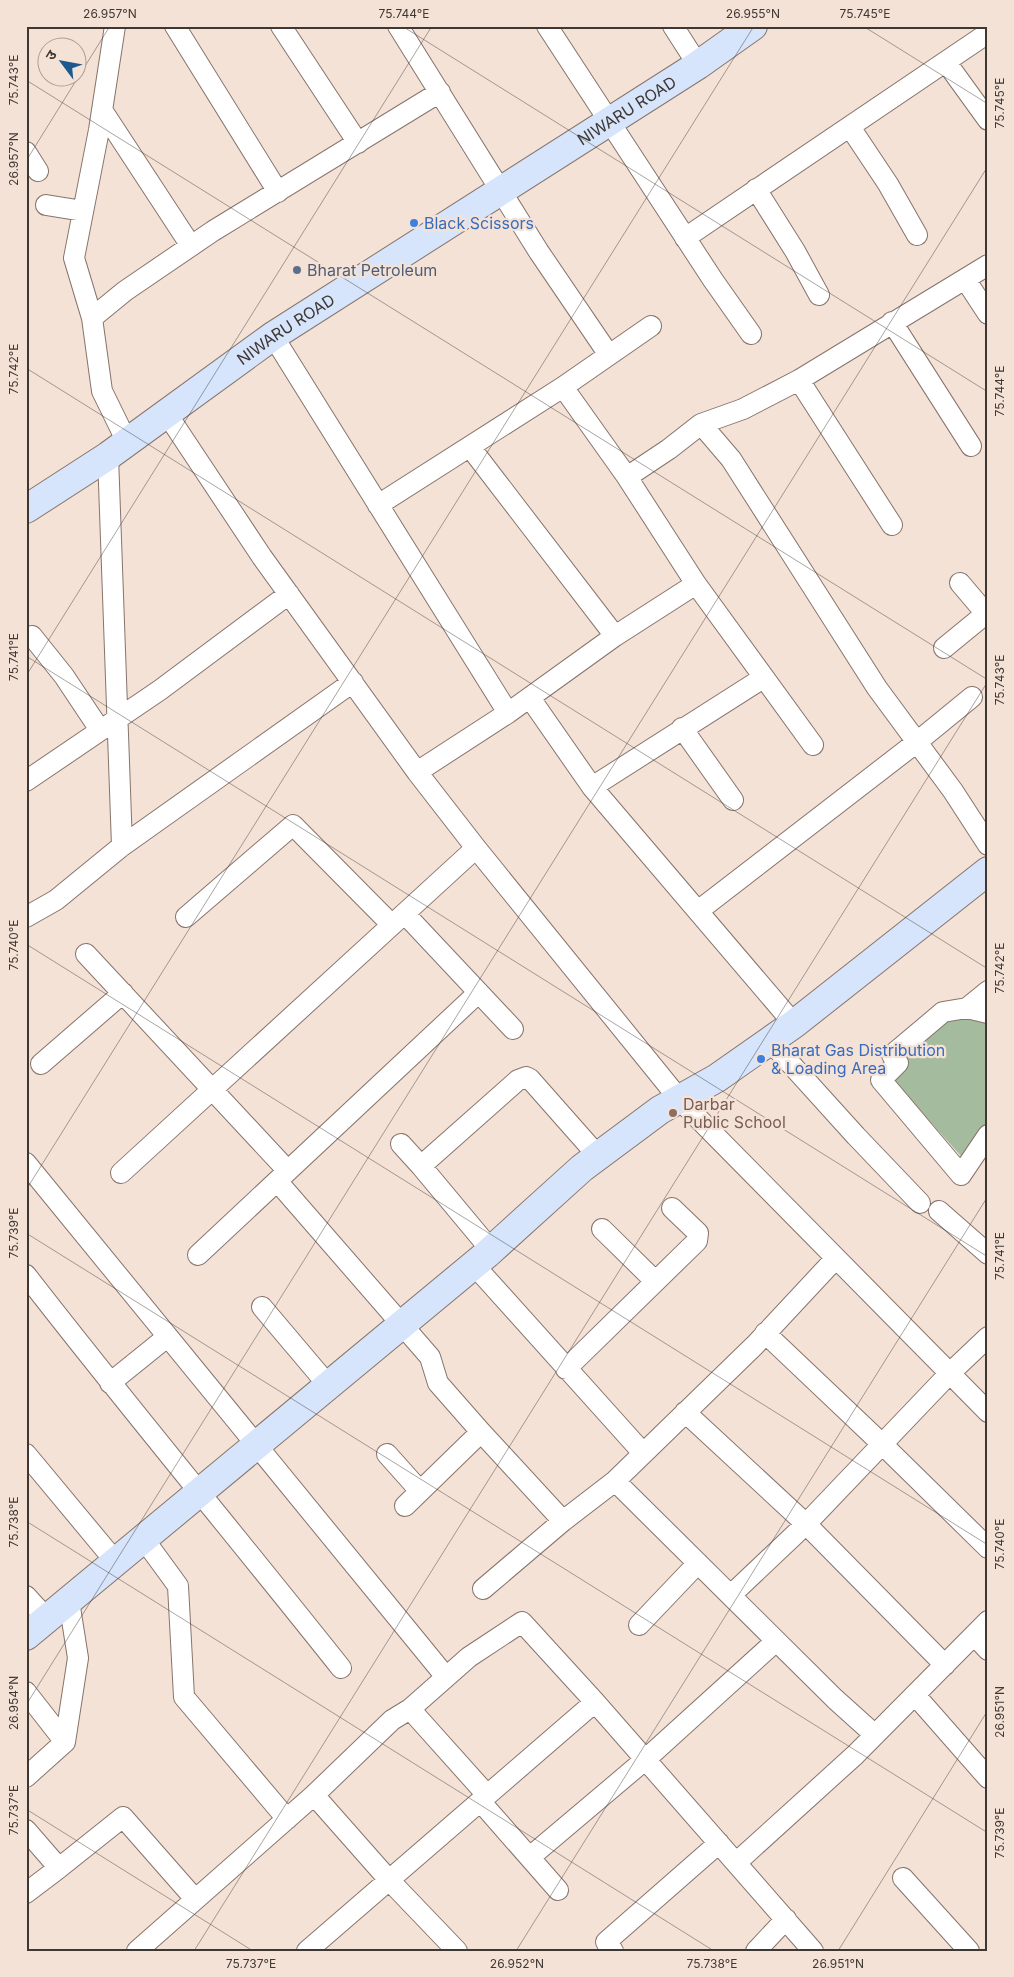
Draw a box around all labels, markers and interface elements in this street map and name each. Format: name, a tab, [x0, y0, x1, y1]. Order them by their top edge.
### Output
text: 26.957°N	[83, 6, 137, 21]
text: 75.744°E	[379, 6, 429, 21]
text: 26.955°N	[726, 6, 780, 21]
text: 75.745°E	[840, 6, 890, 21]
north arrow	[38, 38, 88, 88]
text: उ	[41, 46, 60, 63]
text: 75.743°E	[6, 55, 21, 105]
street label: NIWARU ROAD	[573, 72, 680, 149]
text: 75.745°E	[992, 78, 1007, 128]
text: 26.957°N	[6, 132, 21, 186]
place label: Black Scissors	[424, 213, 534, 233]
marker: Black Scissors	[408, 217, 420, 229]
place label: Bharat Petroleum	[307, 260, 437, 280]
marker: Bharat Petroleum	[291, 264, 303, 276]
street label: NIWARU ROAD	[233, 289, 338, 369]
text: 75.742°E	[6, 344, 21, 394]
text: 75.744°E	[992, 366, 1007, 416]
text: 75.741°E	[6, 633, 21, 681]
text: 75.743°E	[992, 655, 1007, 705]
text: 75.740°E	[6, 919, 21, 971]
text: 75.742°E	[992, 943, 1007, 993]
place label: Bharat Gas Distribution & Loading Area	[771, 1040, 945, 1078]
marker: Bharat Gas Distribution & Loading Area	[755, 1053, 767, 1065]
place label: Darbar Public School	[683, 1094, 786, 1132]
marker: Darbar Public School	[667, 1107, 679, 1119]
text: 75.739°E	[6, 1207, 21, 1259]
text: 75.741°E	[992, 1232, 1007, 1280]
text: 75.738°E	[6, 1497, 21, 1547]
text: 75.740°E	[992, 1518, 1007, 1570]
text: 26.954°N	[6, 1676, 21, 1730]
text: 26.951°N	[992, 1686, 1007, 1738]
text: 75.737°E	[6, 1785, 21, 1835]
text: 75.739°E	[992, 1807, 1007, 1859]
text: 75.737°E	[226, 1956, 276, 1971]
text: 26.952°N	[490, 1956, 544, 1971]
text: 75.738°E	[687, 1956, 737, 1971]
text: 26.951°N	[812, 1956, 864, 1971]

